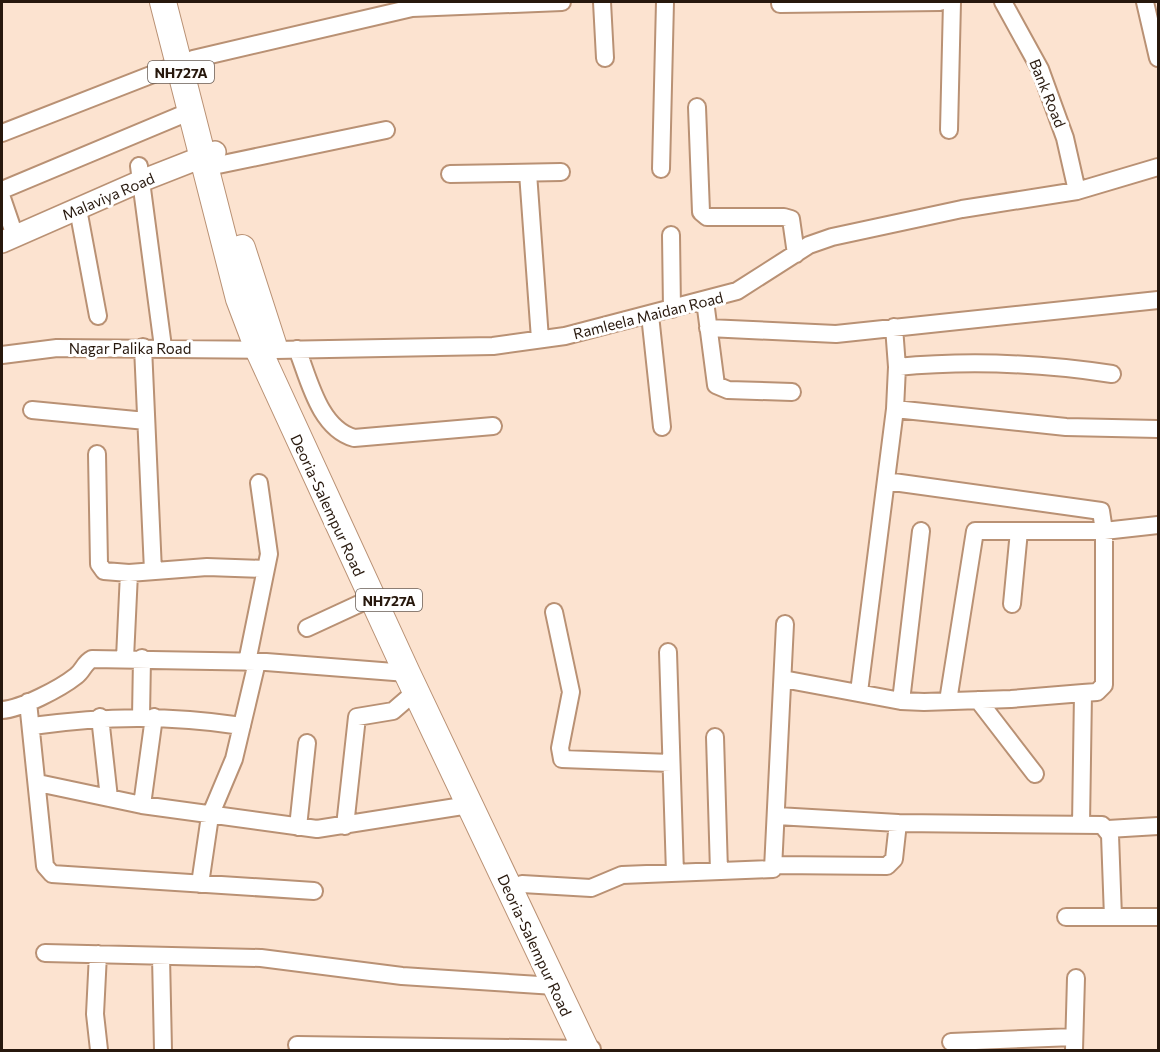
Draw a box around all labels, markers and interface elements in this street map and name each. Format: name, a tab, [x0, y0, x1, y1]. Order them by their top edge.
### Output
street label: Bank Road	[1026, 56, 1070, 130]
road number: NH727A	[148, 61, 214, 83]
street label: Malaviya Road	[59, 168, 157, 224]
street label: Ramleela Maidan Road	[571, 288, 725, 342]
street label: Nagar Palika Road	[69, 339, 191, 357]
street label: Deoria-Salempur Road	[287, 431, 369, 579]
road number: NH727A	[356, 589, 422, 611]
street label: Deoria-Salempur Road	[494, 871, 576, 1019]

